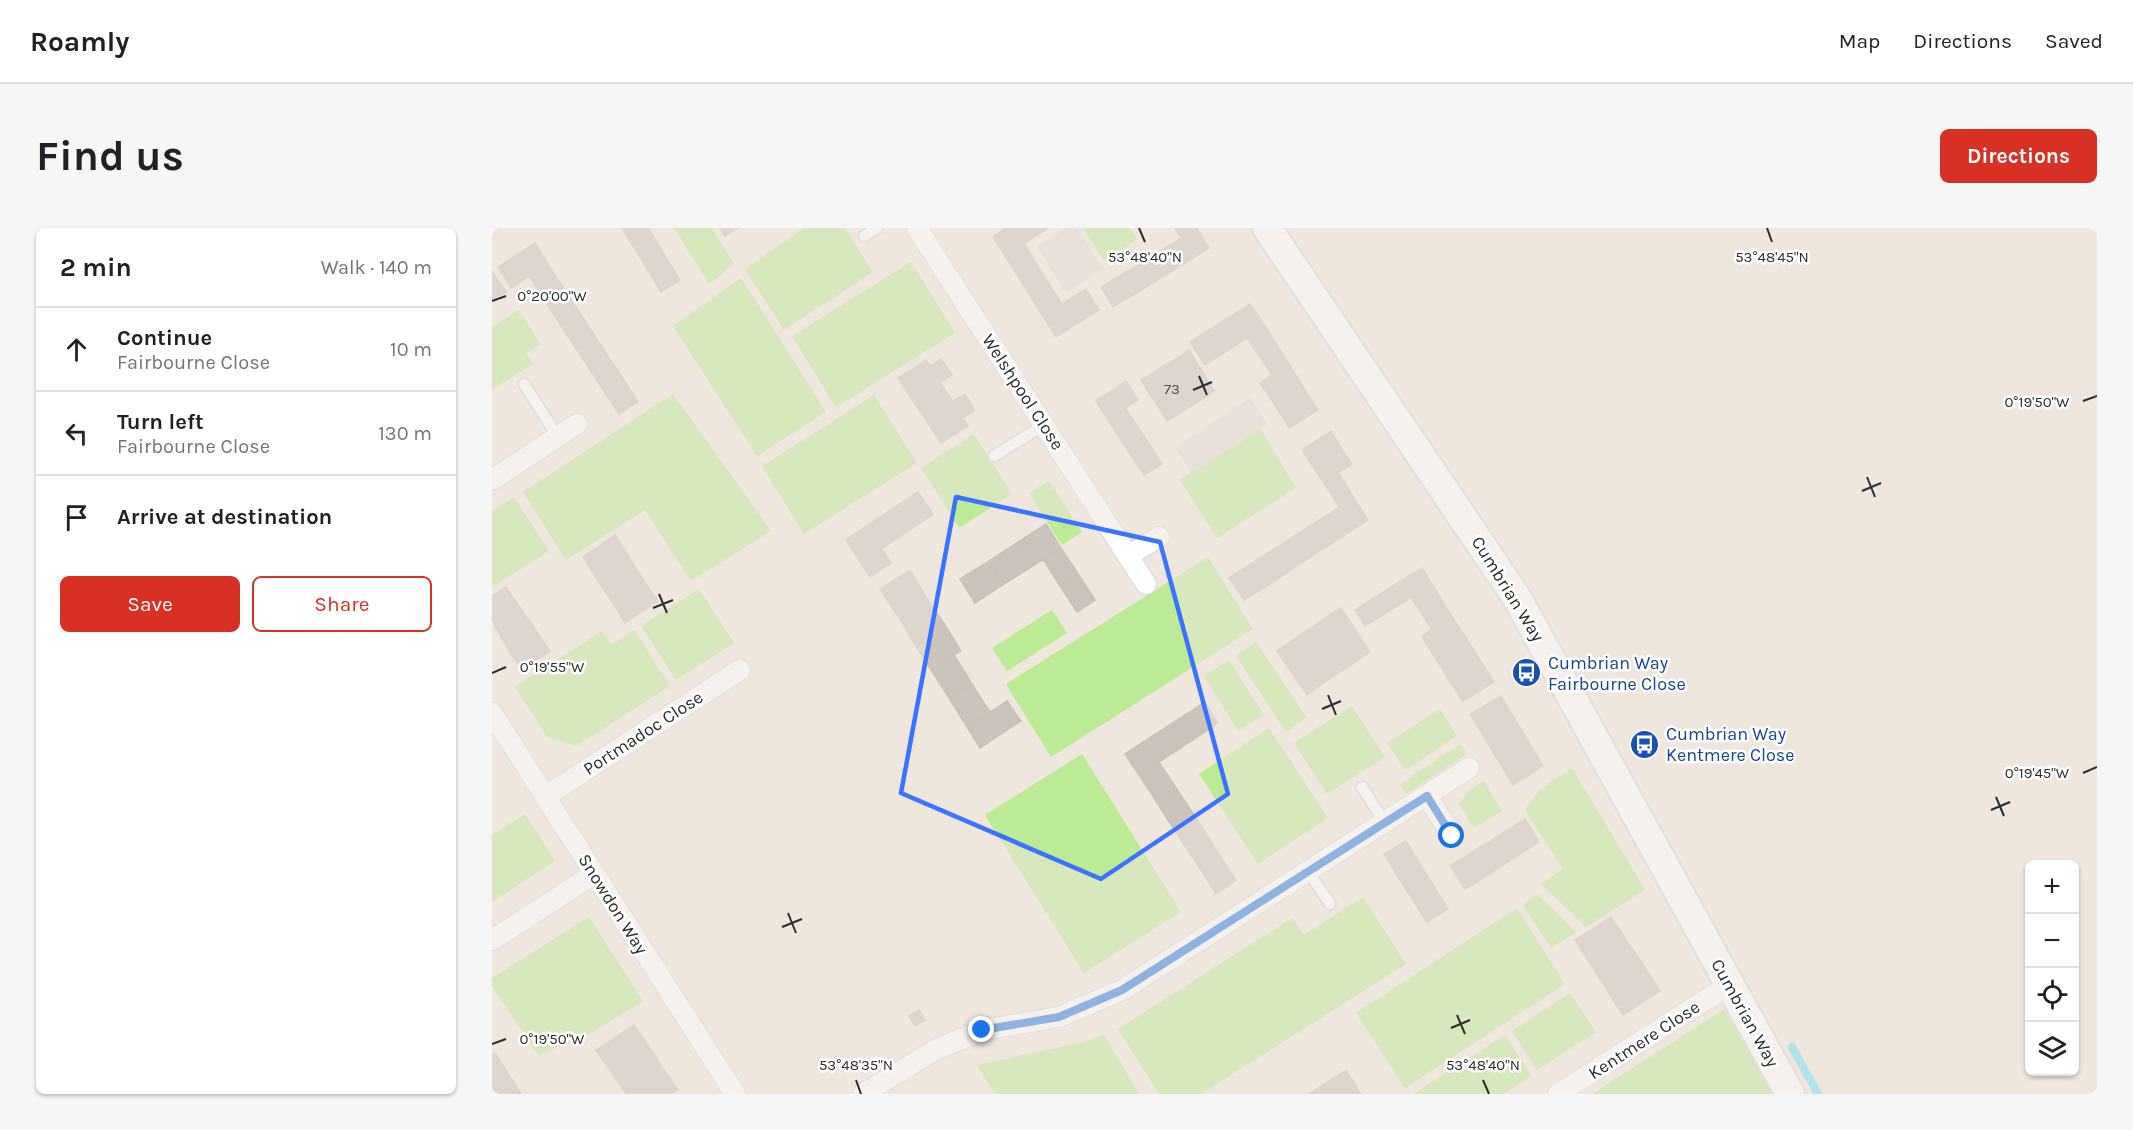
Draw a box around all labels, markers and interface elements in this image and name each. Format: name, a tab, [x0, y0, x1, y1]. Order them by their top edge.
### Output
text: Roamly	[30, 25, 129, 58]
text: Map	[1839, 29, 1880, 53]
text: Directions	[1913, 29, 2012, 53]
text: Saved	[2045, 29, 2103, 53]
button: Directions	[1940, 129, 2097, 183]
text: Find us	[36, 131, 184, 181]
text: 53°48'40"N	[1108, 248, 1182, 266]
text: 53°48'45"N	[1735, 248, 1809, 266]
text: 2 min	[60, 252, 132, 283]
text: Walk · 140 m	[321, 256, 432, 279]
text: 0°20'00"W	[517, 287, 587, 305]
text: Continue	[117, 325, 212, 351]
street label: Welshpool Close	[977, 330, 1069, 454]
icon: ahead	[60, 333, 93, 366]
text: 10 m	[390, 338, 432, 361]
text: Fairbourne Close	[117, 351, 270, 374]
house number: 73	[1164, 380, 1180, 398]
text: 0°19'50"W	[2004, 393, 2070, 411]
text: Turn left	[117, 409, 204, 435]
icon: left	[60, 417, 93, 450]
text: 130 m	[378, 422, 432, 445]
text: Fairbourne Close	[117, 435, 270, 458]
icon: arrive	[60, 501, 93, 534]
text: Arrive at destination	[117, 504, 332, 530]
street label: Cumbrian Way	[1467, 532, 1549, 646]
button: Save	[60, 576, 240, 632]
button: Share	[252, 576, 432, 632]
place label: Cumbrian Way Fairbourne Close	[1548, 652, 1686, 695]
bus stop icon: Cumbrian Way Fairbourne Close	[1511, 657, 1543, 689]
text: 0°19'55"W	[520, 658, 585, 676]
street label: Portmadoc Close	[579, 686, 707, 780]
place label: Cumbrian Way Kentmere Close	[1666, 723, 1795, 766]
bus stop icon: Cumbrian Way Kentmere Close	[1629, 728, 1661, 760]
text: 0°19'45"W	[2005, 764, 2070, 782]
route start	[1438, 822, 1464, 848]
street label: Snowdon Way	[573, 850, 653, 959]
map controls	[2025, 860, 2079, 1076]
button: +	[2025, 860, 2079, 914]
button: −	[2025, 914, 2079, 968]
street label: Cumbrian Way	[1706, 955, 1784, 1071]
button: locate	[2025, 968, 2079, 1022]
street label: Kentmere Close	[1584, 996, 1704, 1084]
route end	[968, 1016, 994, 1042]
button: layers	[2025, 1022, 2079, 1076]
text: 0°19'50"W	[519, 1030, 585, 1048]
text: 53°48'35"N	[819, 1056, 893, 1074]
text: 53°48'40"N	[1446, 1056, 1520, 1074]

